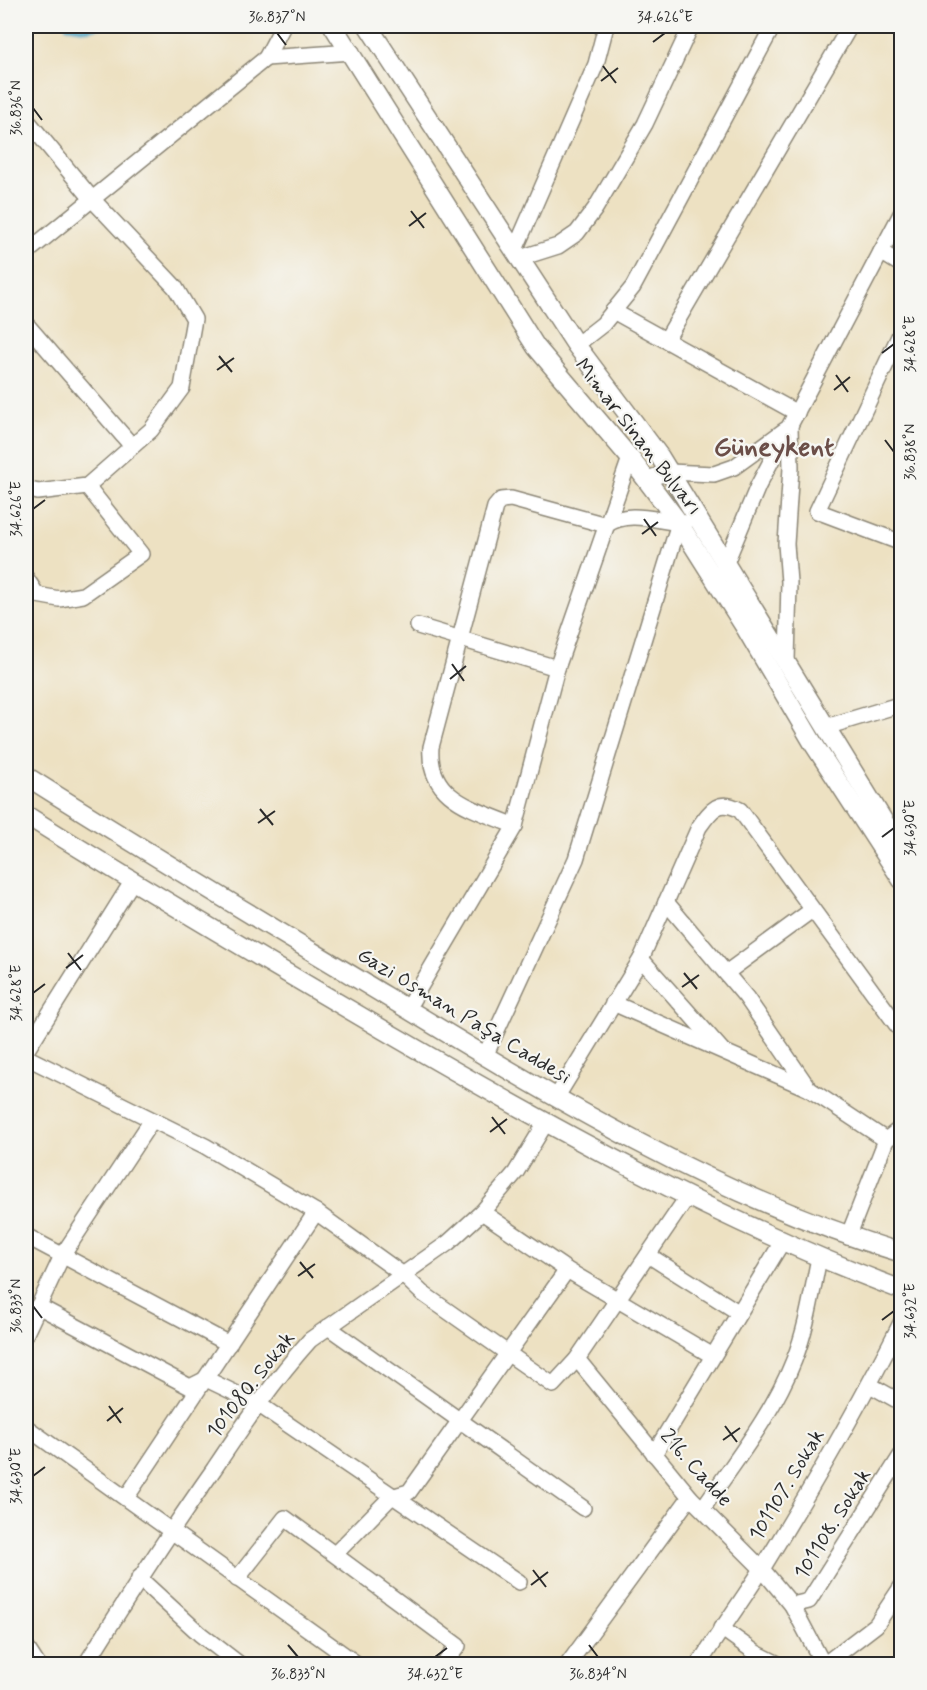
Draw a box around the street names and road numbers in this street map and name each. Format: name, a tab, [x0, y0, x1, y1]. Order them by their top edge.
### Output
street label: Mimar Sinan Bulvarı	[568, 353, 708, 521]
street label: Gazi Osman Paşa Caddesi	[352, 941, 576, 1091]
street label: 101080. Sokak	[200, 1326, 302, 1444]
street label: 216. Cadde	[653, 1423, 739, 1513]
street label: 101107. Sokak	[743, 1424, 831, 1546]
street label: 101108. Sokak	[788, 1463, 878, 1585]

